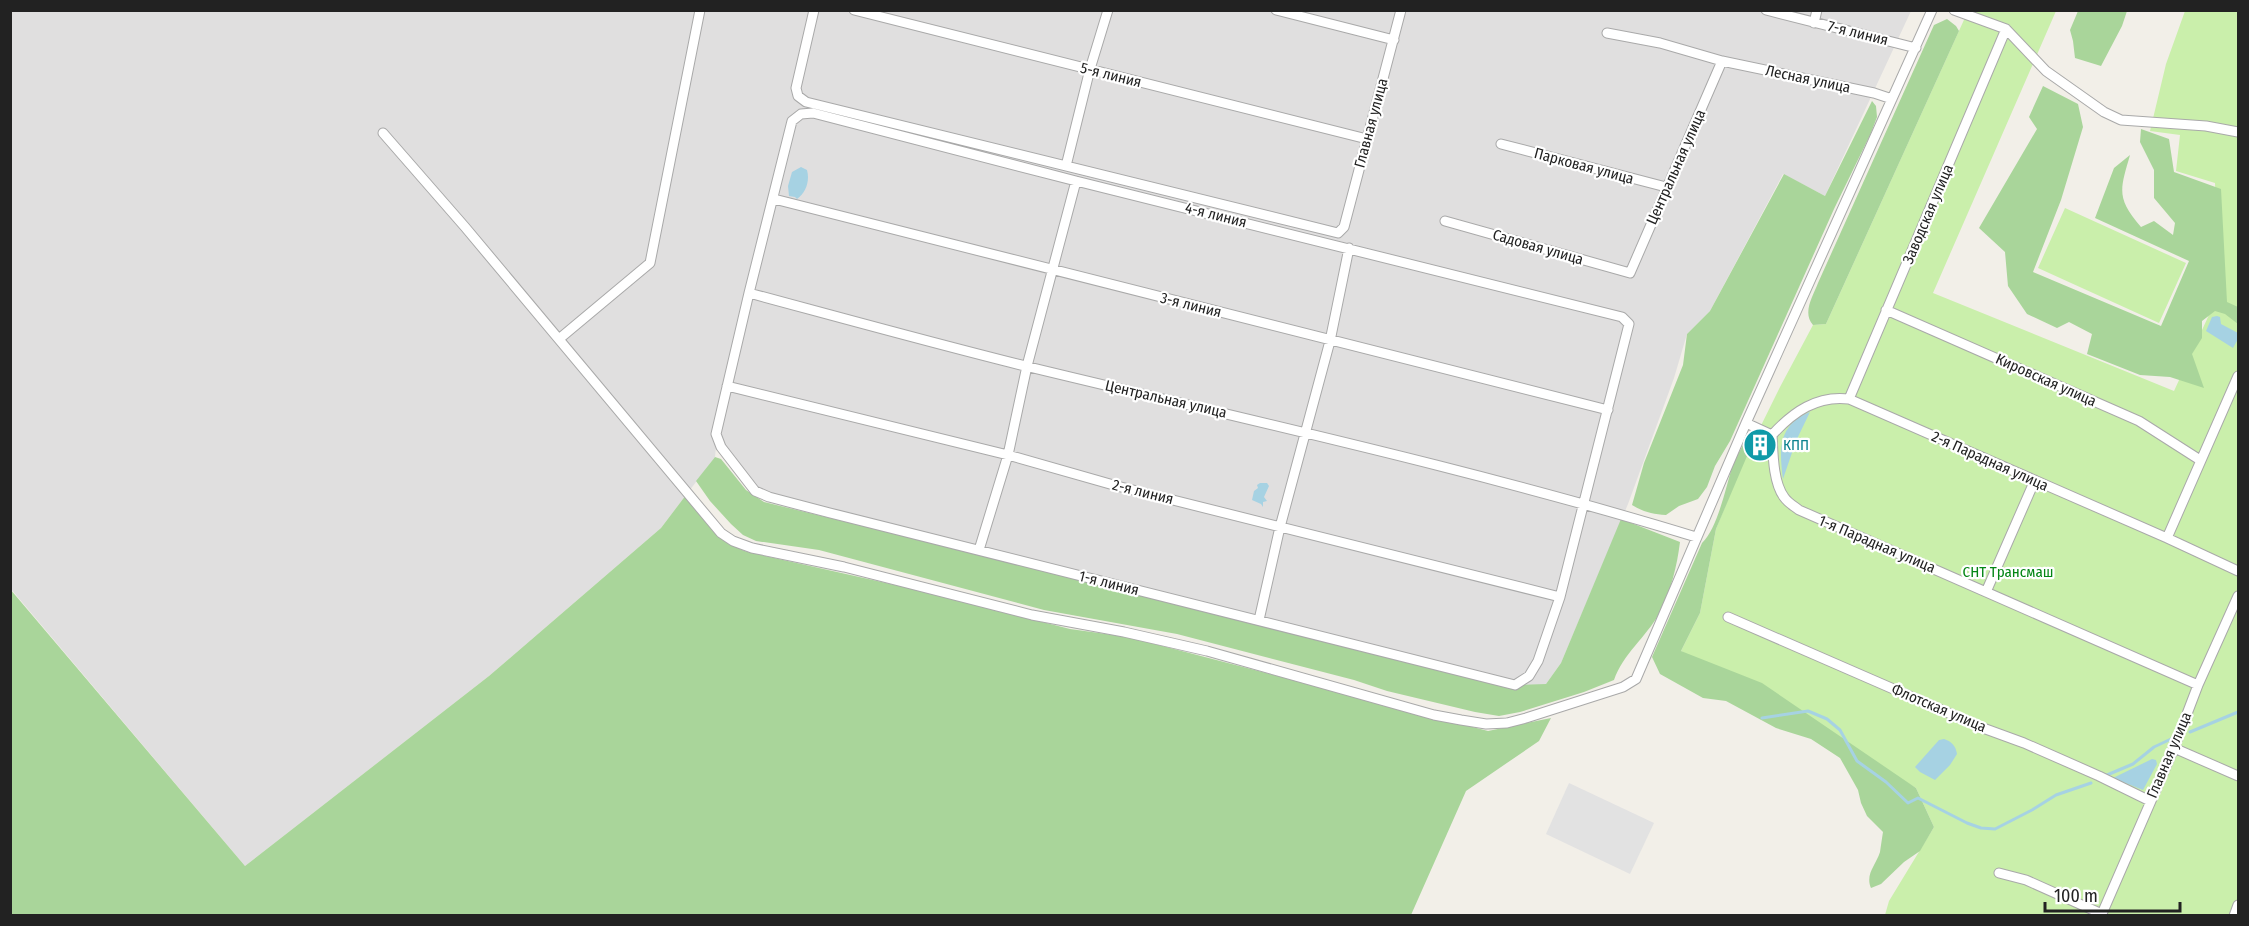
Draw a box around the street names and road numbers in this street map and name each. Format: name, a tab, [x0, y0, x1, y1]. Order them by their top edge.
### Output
street label: 7-я линия	[1826, 17, 1890, 49]
street label: 5-я линия	[1079, 59, 1143, 91]
street label: Лесная улица	[1764, 61, 1852, 97]
street label: Главная улица	[1350, 76, 1392, 170]
street label: Центральная улица	[1643, 107, 1709, 227]
street label: Парковая улица	[1532, 144, 1636, 188]
street label: Заводская улица	[1899, 162, 1957, 266]
street label: 4-я линия	[1183, 199, 1249, 231]
street label: Садовая улица	[1491, 225, 1585, 269]
street label: 3-я линия	[1159, 289, 1223, 321]
street label: Кировская улица	[1993, 350, 2099, 410]
street label: Центральная улица	[1103, 376, 1229, 422]
street label: 2-я Парадная улица	[1929, 427, 2051, 495]
street label: 2-я линия	[1111, 476, 1175, 508]
street label: 1-я Парадная улица	[1816, 511, 1938, 577]
street label: 1-я линия	[1077, 567, 1141, 599]
street label: Флотская улица	[1889, 680, 1989, 736]
street label: Главная улица	[2143, 709, 2195, 801]

